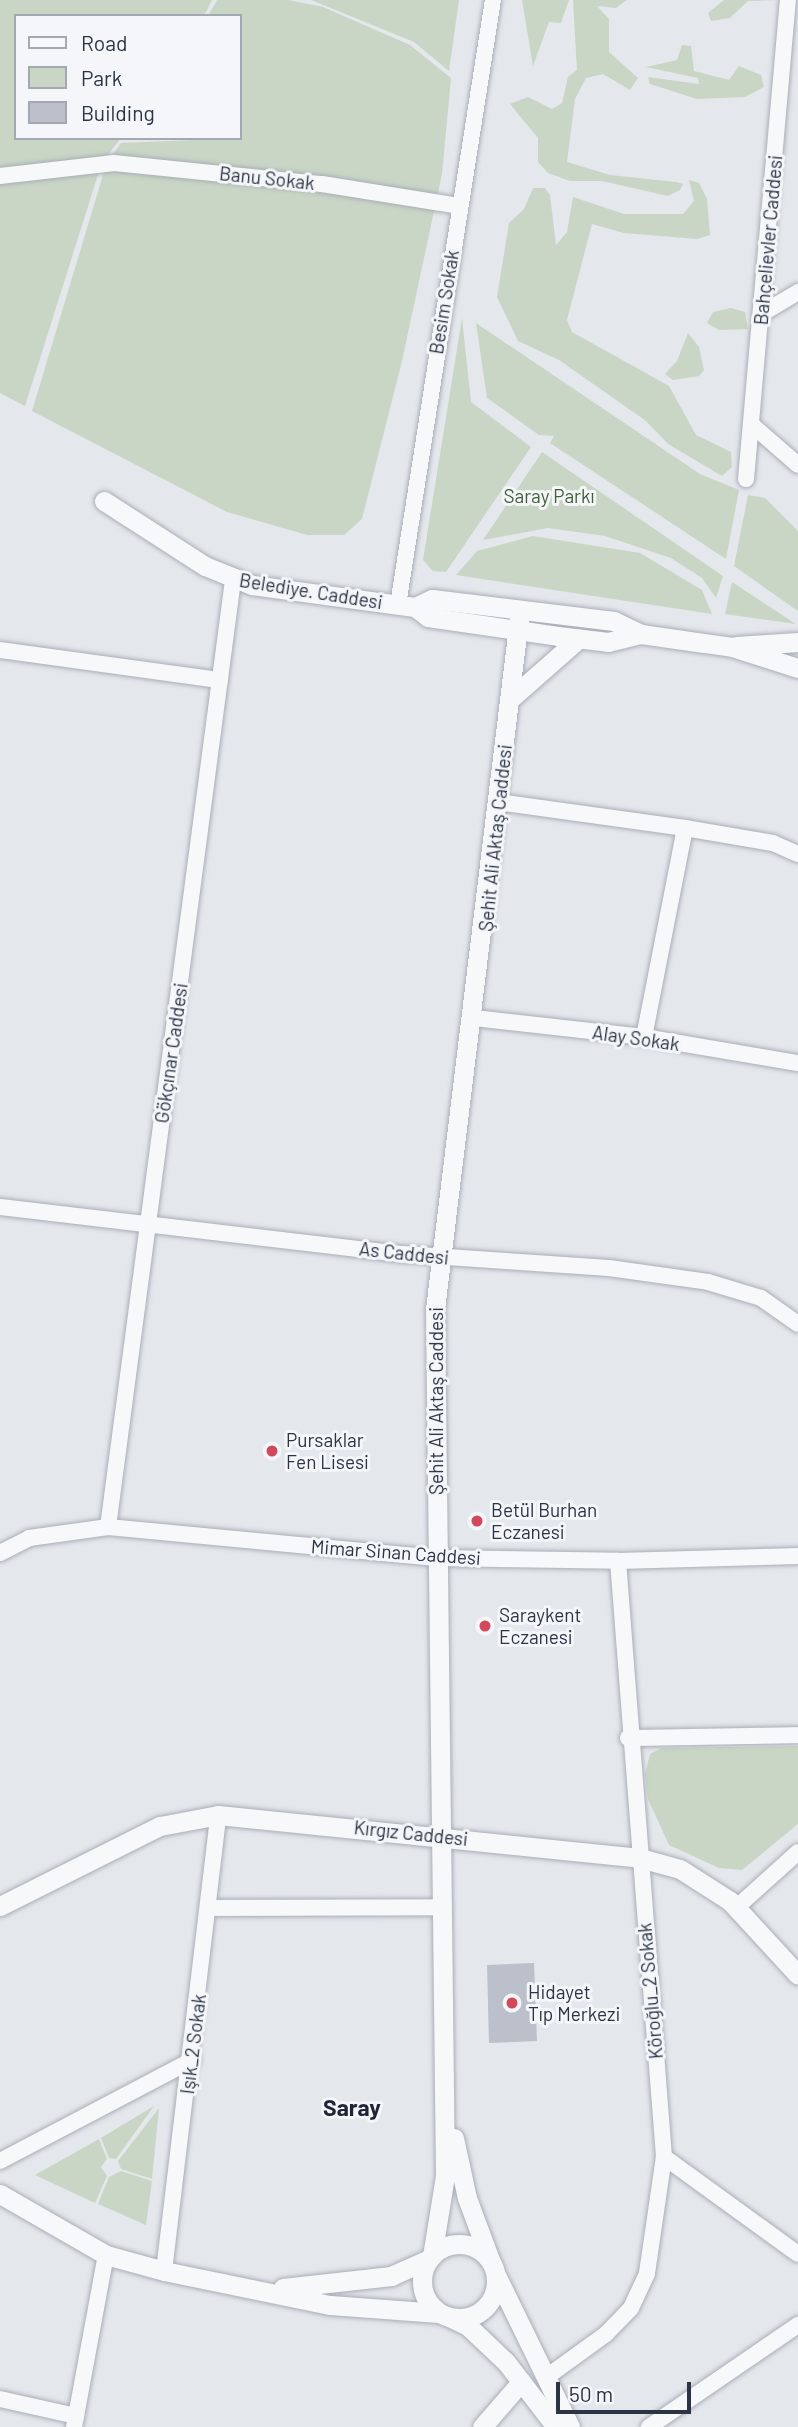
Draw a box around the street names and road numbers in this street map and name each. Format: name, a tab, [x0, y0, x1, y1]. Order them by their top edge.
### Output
street label: Bahçelievler Caddesi	[749, 154, 787, 326]
street label: Banu Sokak	[218, 162, 316, 194]
street label: Besim Sokak	[424, 248, 464, 356]
street label: Belediye. Caddesi	[238, 568, 384, 614]
street label: Şehit Ali Aktaş Caddesi	[474, 743, 516, 933]
street label: Gökçınar Caddesi	[150, 981, 192, 1125]
street label: Alay Sokak	[591, 1021, 681, 1055]
street label: As Caddesi	[358, 1237, 450, 1269]
street label: Şehit Ali Aktaş Caddesi	[425, 1307, 447, 1495]
street label: Mimar Sinan Caddesi	[310, 1535, 482, 1569]
street label: Kırgız Caddesi	[353, 1816, 469, 1850]
street label: Köroğlu_2 Sokak	[633, 1922, 667, 2060]
street label: Işık_2 Sokak	[176, 1993, 210, 2095]

